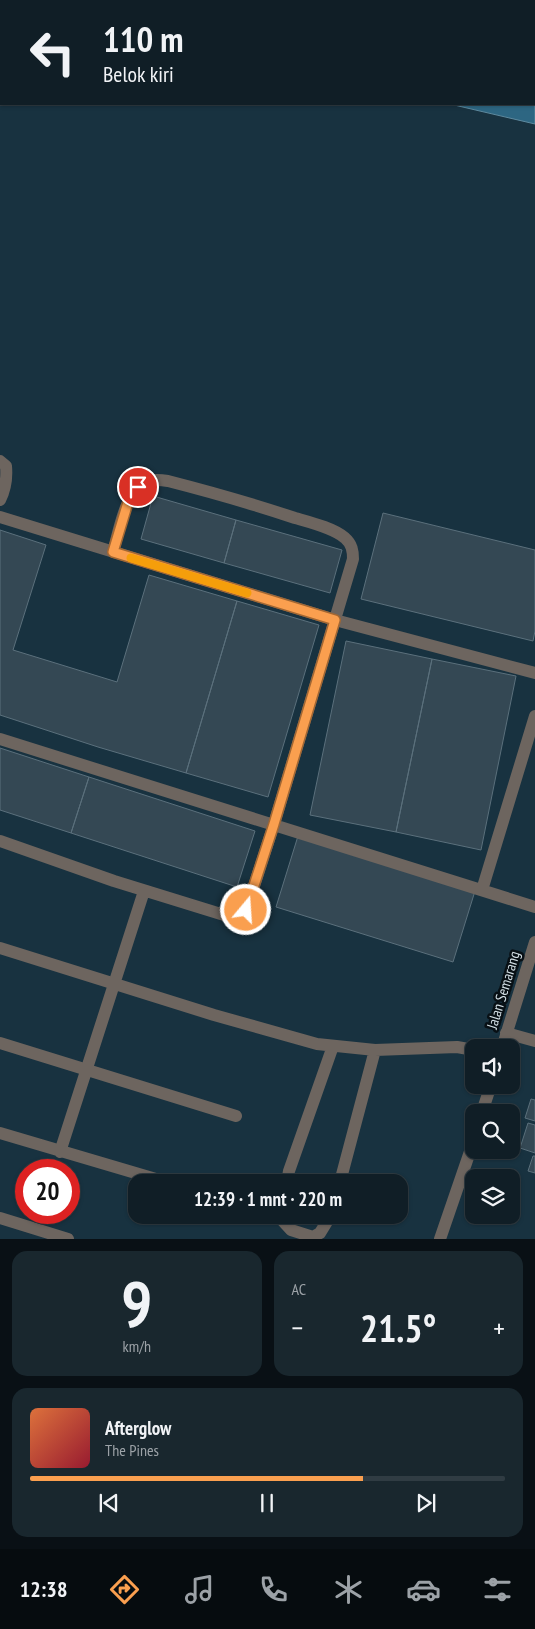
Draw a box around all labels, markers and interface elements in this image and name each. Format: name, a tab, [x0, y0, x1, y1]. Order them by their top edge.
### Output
text: 110 m	[103, 16, 184, 62]
icon: left	[20, 20, 85, 85]
text: Belok kiri	[103, 60, 174, 88]
pin	[117, 466, 159, 508]
icon: arrive	[124, 473, 152, 501]
position arrow	[219, 883, 271, 935]
street label: Jalan Semarang	[482, 949, 524, 1032]
map controls	[465, 1039, 520, 1224]
button: sound	[465, 1039, 520, 1094]
button: search	[465, 1104, 520, 1159]
speed limit sign: 20	[15, 1159, 80, 1224]
button: layers	[465, 1169, 520, 1224]
text: 12:39 · 1 mnt · 220 m	[194, 1187, 342, 1211]
text: 9	[121, 1261, 152, 1345]
text: AC	[292, 1279, 306, 1299]
text: 21.5°	[360, 1303, 436, 1352]
text: −	[292, 1309, 303, 1346]
text: +	[493, 1309, 505, 1346]
text: km/h	[123, 1336, 151, 1356]
text: Afterglow	[105, 1416, 171, 1440]
text: The Pines	[105, 1440, 159, 1460]
icon: previous	[95, 1489, 123, 1517]
icon: pause	[253, 1489, 281, 1517]
icon: next	[412, 1489, 440, 1517]
icon: directions	[107, 1572, 142, 1607]
icon: music	[182, 1572, 217, 1607]
icon: phone	[256, 1572, 291, 1607]
icon: climate	[331, 1572, 366, 1607]
icon: car	[406, 1572, 441, 1607]
icon: filters	[480, 1572, 515, 1607]
text: 12:38	[20, 1575, 67, 1603]

